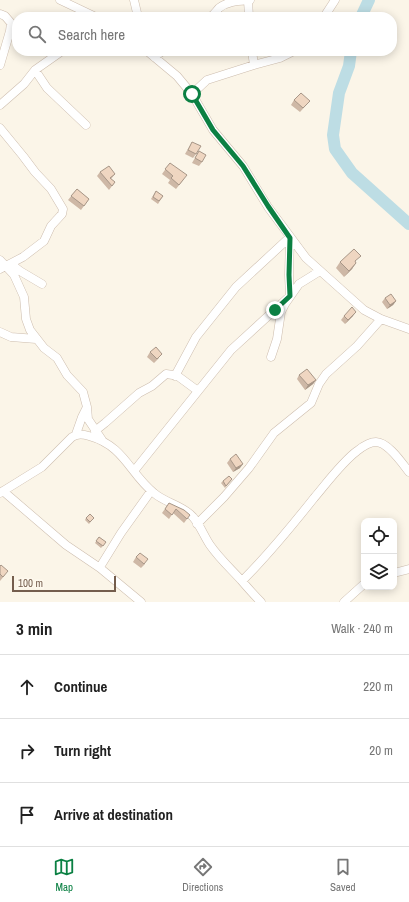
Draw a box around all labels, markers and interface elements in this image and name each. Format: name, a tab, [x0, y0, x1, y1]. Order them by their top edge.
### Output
search box	[12, 12, 397, 56]
icon: search	[26, 23, 48, 45]
text: Search here	[58, 24, 125, 45]
route start	[183, 85, 201, 103]
route end	[266, 301, 284, 319]
map controls	[361, 518, 397, 590]
button: locate	[361, 518, 397, 554]
button: layers	[361, 554, 397, 590]
scale bar	[12, 574, 116, 593]
text: 100 m	[18, 576, 43, 590]
text: 3 min	[16, 617, 52, 640]
text: Walk · 240 m	[331, 620, 393, 637]
icon: ahead	[16, 676, 38, 698]
text: Continue	[54, 676, 107, 697]
text: 220 m	[363, 678, 393, 695]
icon: right	[16, 740, 38, 762]
text: Turn right	[54, 740, 111, 761]
text: 20 m	[369, 742, 393, 759]
icon: arrive	[16, 804, 38, 826]
text: Arrive at destination	[54, 804, 173, 825]
tab: Map	[53, 856, 75, 894]
tab: Directions	[182, 856, 223, 894]
tab: Saved	[330, 856, 356, 894]

